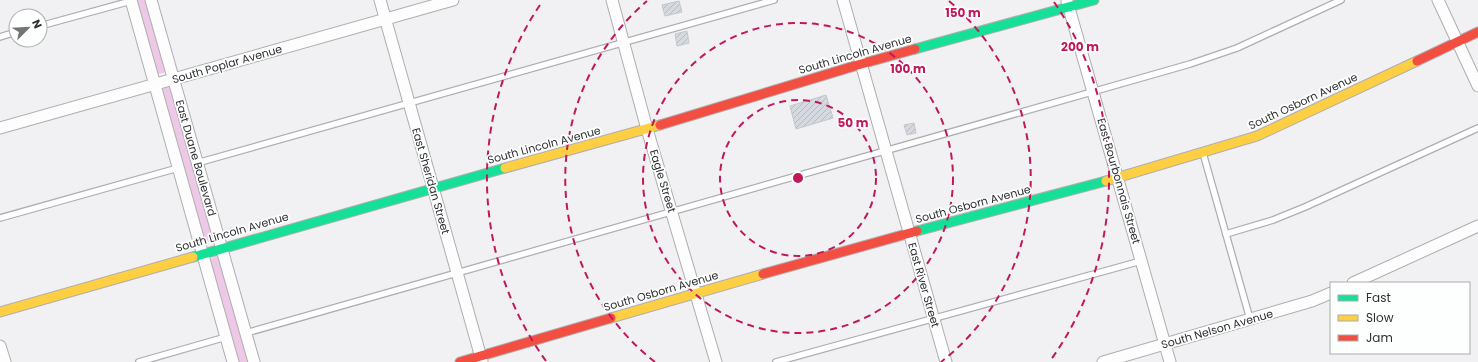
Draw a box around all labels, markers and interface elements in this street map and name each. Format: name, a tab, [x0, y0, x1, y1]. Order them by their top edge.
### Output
text: 150 m	[945, 4, 981, 21]
north arrow	[8, 8, 48, 48]
text: N	[28, 17, 46, 31]
street label: South Lincoln Avenue	[797, 30, 913, 78]
text: 200 m	[1061, 38, 1099, 55]
street label: South Poplar Avenue	[170, 41, 284, 87]
text: 100 m	[890, 60, 926, 77]
street label: South Osborn Avenue	[1246, 69, 1360, 133]
street label: East Duane Boulevard	[172, 98, 220, 218]
text: 50 m	[838, 114, 869, 131]
street label: East Bourbonnais Street	[1093, 116, 1145, 246]
street label: South Lincoln Avenue	[486, 122, 603, 168]
street label: East Sheridan Street	[408, 126, 454, 236]
street label: Eagle Street	[646, 147, 680, 215]
centre of rings	[791, 171, 805, 185]
street label: South Osborn Avenue	[914, 181, 1033, 227]
street label: South Lincoln Avenue	[174, 208, 290, 256]
street label: East River Street	[904, 241, 944, 329]
street label: South Osborn Avenue	[602, 267, 720, 315]
legend	[1330, 282, 1470, 354]
text: Fast	[1366, 289, 1391, 306]
street label: South Nelson Avenue	[1159, 305, 1275, 353]
text: Slow	[1366, 309, 1394, 326]
text: Jam	[1366, 329, 1393, 346]

